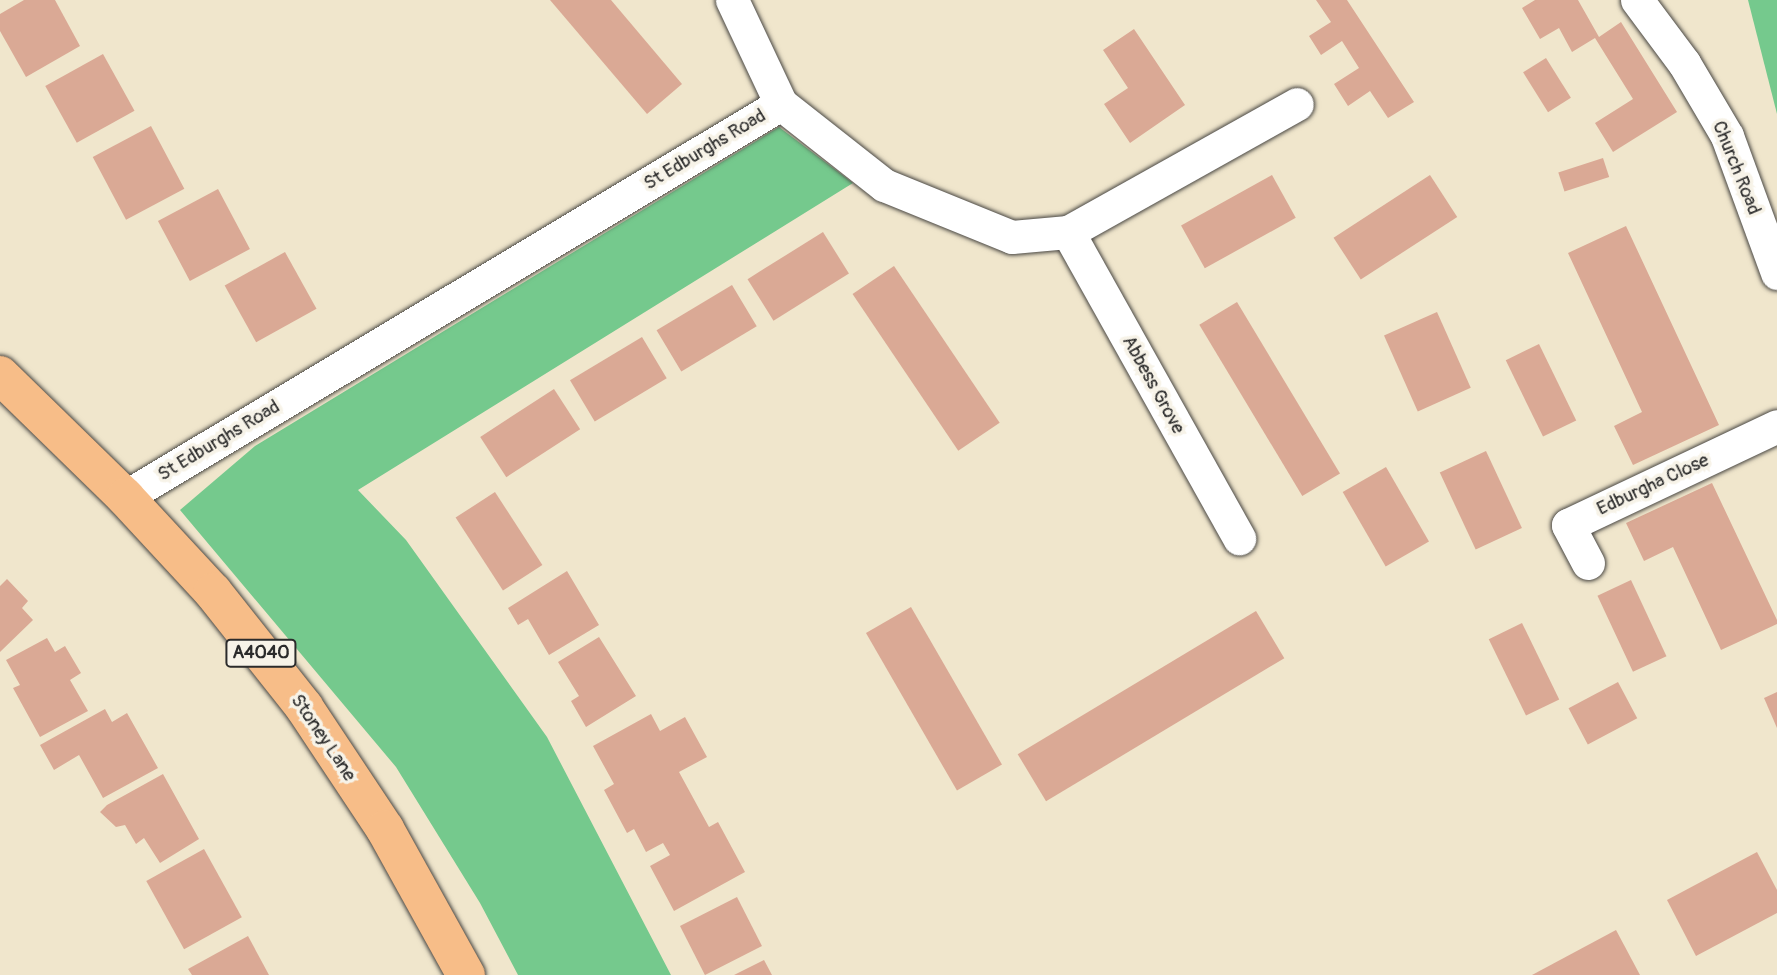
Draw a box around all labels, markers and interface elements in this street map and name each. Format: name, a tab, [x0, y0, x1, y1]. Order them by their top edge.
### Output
street label: St Edburghs Road	[640, 105, 770, 195]
street label: Church Road	[1707, 118, 1765, 218]
street label: Abbess Grove	[1117, 332, 1189, 438]
street label: St Edburghs Road	[154, 396, 284, 486]
street label: Edburgha Close	[1593, 449, 1713, 521]
road number: A4040	[224, 638, 298, 668]
street label: Stoney Lane	[286, 690, 360, 786]

